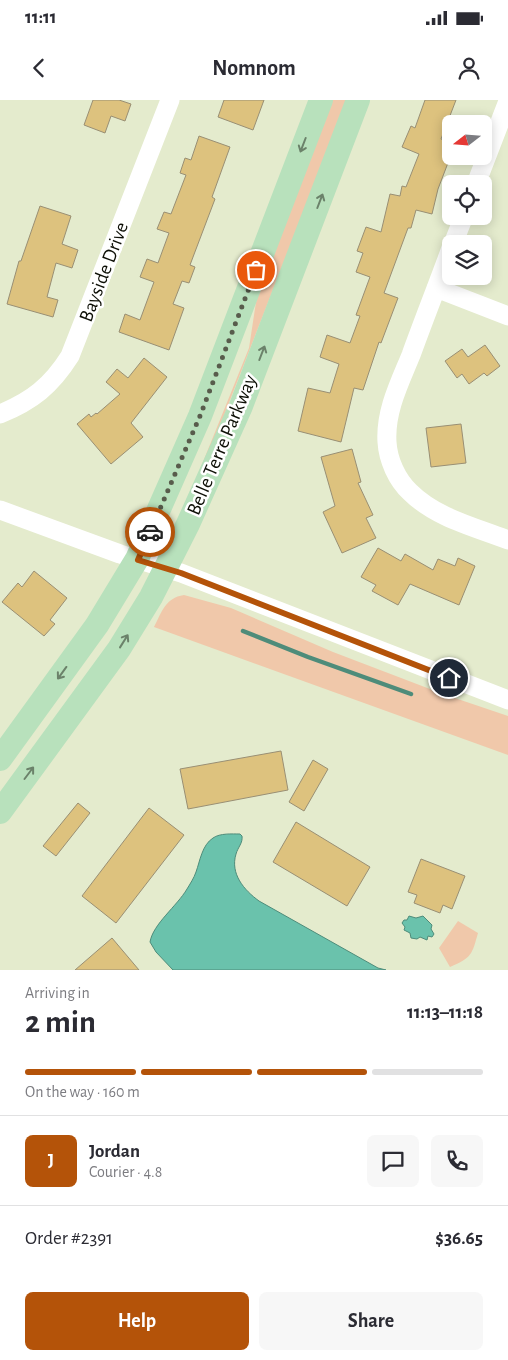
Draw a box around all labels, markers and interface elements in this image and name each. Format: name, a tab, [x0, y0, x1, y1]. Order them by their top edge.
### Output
text: 11:11	[25, 8, 57, 27]
icon: back	[25, 54, 53, 82]
icon: person	[455, 54, 483, 82]
text: Nomnom	[212, 57, 296, 79]
north arrow	[442, 115, 492, 165]
map controls	[442, 115, 492, 285]
one-way arrow	[298, 137, 307, 153]
button: locate	[442, 175, 492, 225]
one-way arrow	[315, 194, 325, 209]
street label: Bayside Drive	[76, 219, 132, 325]
button: layers	[442, 235, 492, 285]
pin	[235, 249, 277, 291]
icon: bag	[242, 256, 270, 284]
one-way arrow	[258, 345, 267, 360]
street label: Belle Terre Parkway	[183, 371, 261, 518]
courier	[125, 507, 175, 557]
icon: car	[136, 518, 164, 546]
one-way arrow	[119, 634, 129, 648]
pin	[428, 657, 470, 699]
icon: home	[435, 664, 463, 692]
one-way arrow	[57, 666, 67, 680]
one-way arrow	[24, 767, 35, 780]
text: Arriving in	[25, 985, 90, 1001]
text: 11:13–11:18	[407, 1003, 483, 1022]
text: 2 min	[25, 1006, 96, 1038]
text: On the way · 160 m	[25, 1084, 140, 1100]
button: chat	[367, 1135, 419, 1187]
button: phone	[431, 1135, 483, 1187]
text: Jordan	[89, 1142, 140, 1161]
text: J	[48, 1151, 54, 1170]
text: Courier · 4.8	[89, 1164, 162, 1180]
text: Order #2391	[25, 1229, 113, 1248]
text: $36.65	[435, 1229, 483, 1248]
button: Help	[25, 1292, 249, 1350]
button: Share	[259, 1292, 483, 1350]

